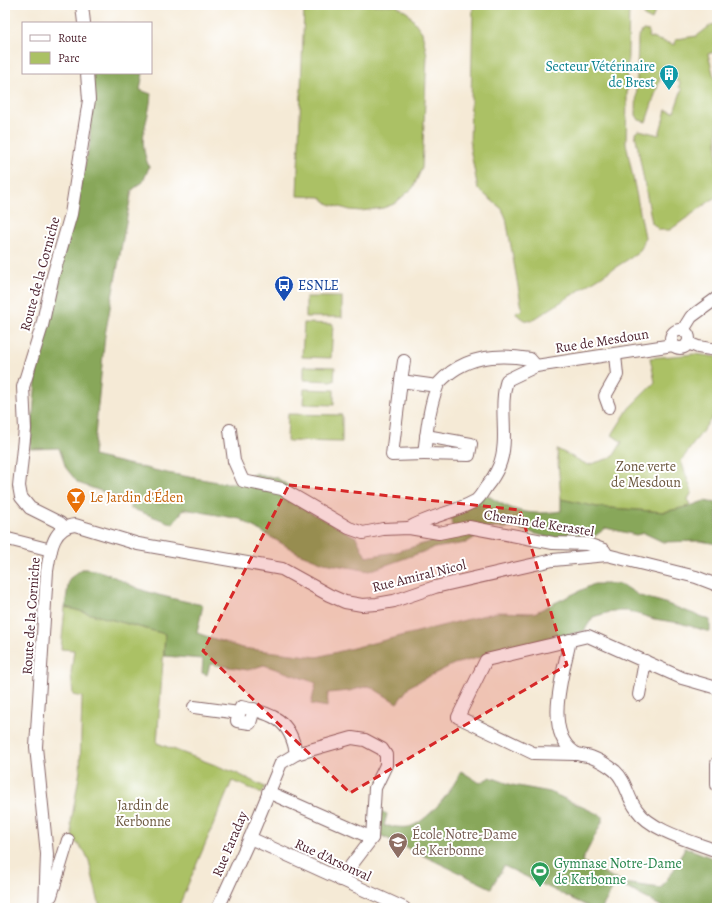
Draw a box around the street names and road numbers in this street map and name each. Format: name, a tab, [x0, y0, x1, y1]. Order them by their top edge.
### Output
street label: Route de la Corniche	[16, 215, 64, 333]
street label: Rue de Mesdoun	[554, 324, 650, 358]
street label: Chemin de Kerastel	[482, 505, 596, 541]
street label: Rue Amiral Nicol	[370, 555, 469, 597]
street label: Route de la Corniche	[17, 557, 45, 675]
street label: Rue Faraday	[208, 808, 253, 880]
street label: Rue d'Arsonval	[292, 834, 375, 886]

